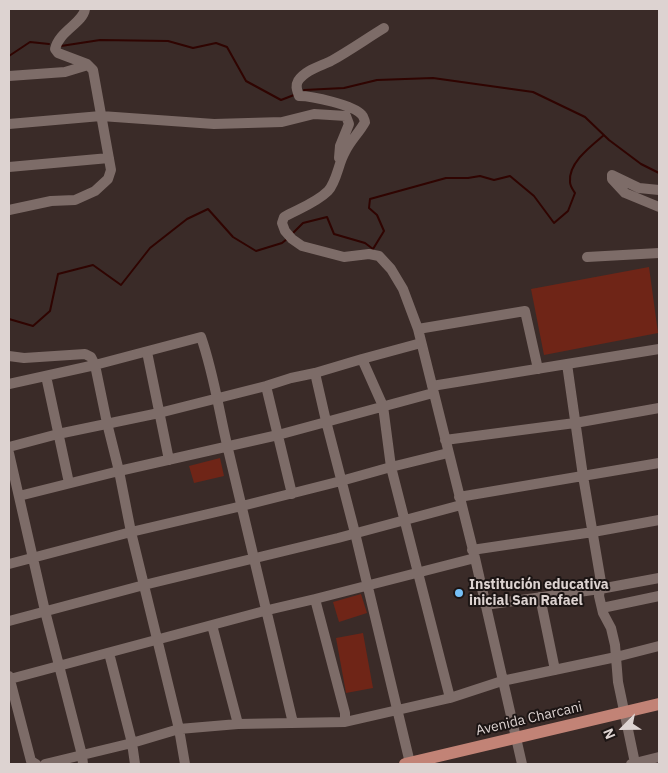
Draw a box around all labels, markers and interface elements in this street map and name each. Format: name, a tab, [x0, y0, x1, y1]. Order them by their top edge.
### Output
place label: Institución educativa inicial San Rafael	[469, 577, 609, 610]
marker: Institución educativa inicial San Rafael	[453, 587, 465, 599]
street label: Avenida Charcani	[474, 699, 584, 739]
north arrow	[598, 703, 648, 753]
text: N	[599, 726, 619, 742]

